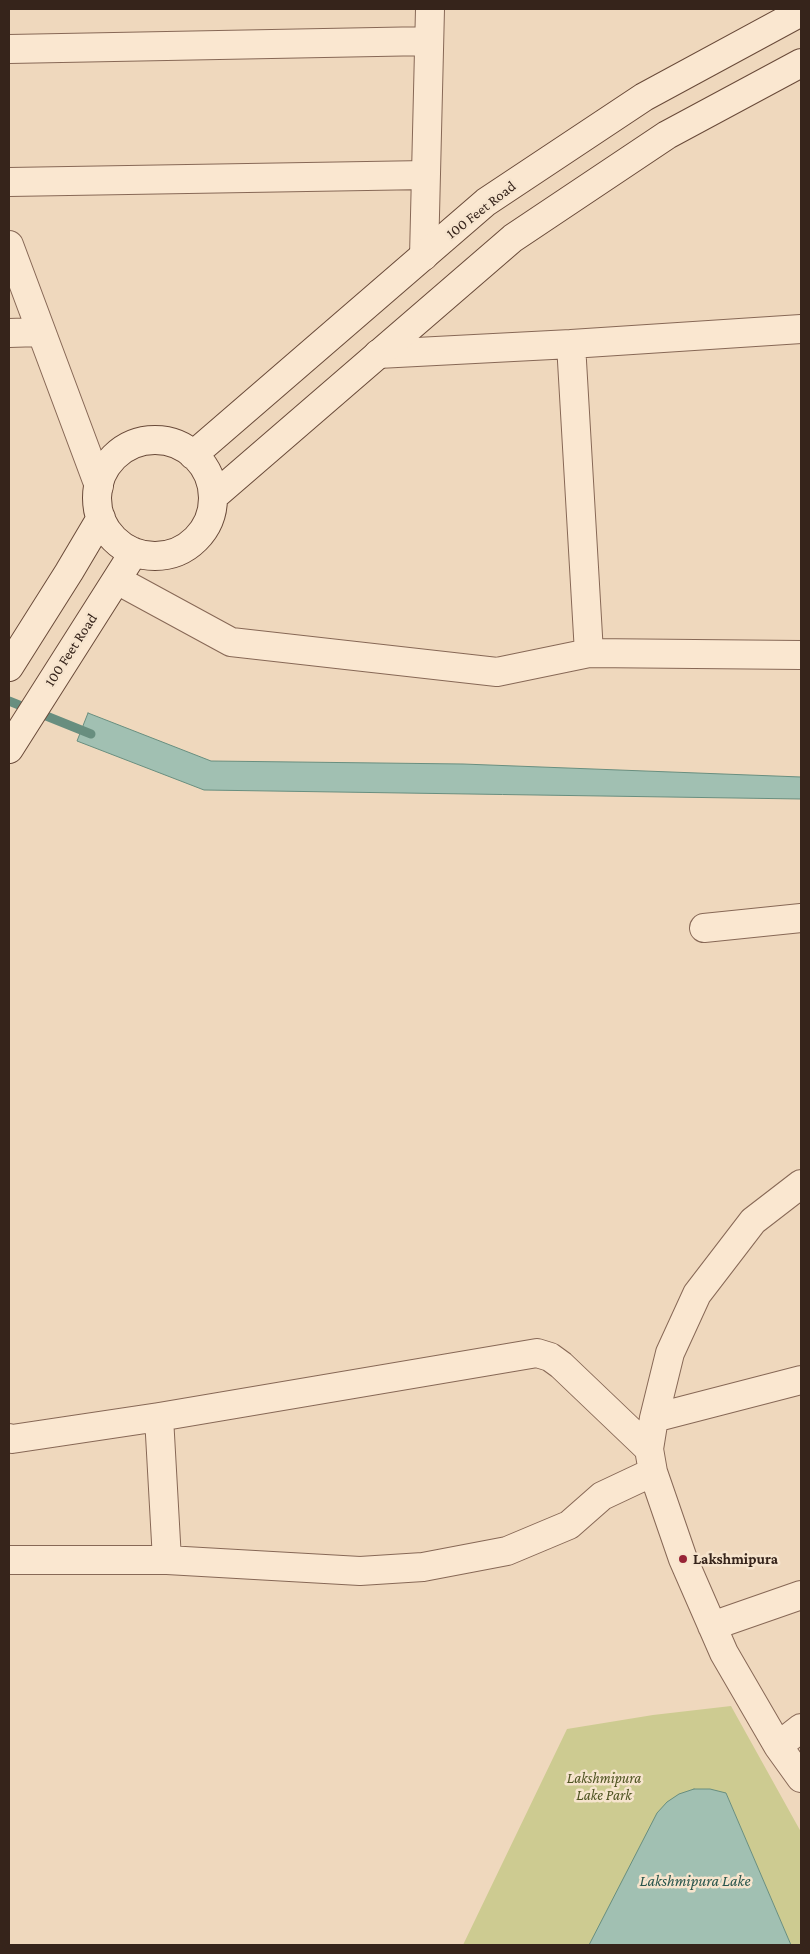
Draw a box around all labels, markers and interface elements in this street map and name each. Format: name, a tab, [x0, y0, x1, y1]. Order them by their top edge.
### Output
street label: 100 Feet Road	[443, 177, 519, 243]
street label: 100 Feet Road	[41, 610, 101, 690]
place label: Lakshmipura	[693, 1550, 778, 1568]
marker: Lakshmipura	[677, 1553, 689, 1565]
park label: Lakshmipura Lake Park	[567, 1769, 641, 1804]
water label: Lakshmipura Lake	[639, 1871, 751, 1891]

